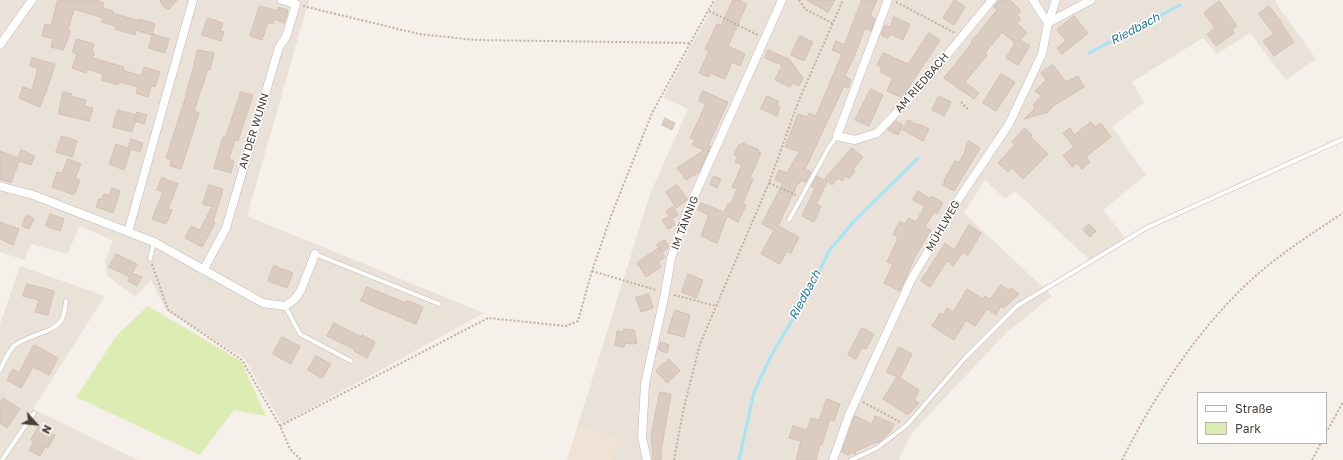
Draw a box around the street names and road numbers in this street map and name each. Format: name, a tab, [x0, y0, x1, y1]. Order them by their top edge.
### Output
street label: AM RIEDBACH	[892, 50, 952, 116]
street label: AN DER WUNN	[236, 92, 272, 170]
street label: IM TÄNNIG	[669, 194, 701, 252]
street label: MÜHLWEG	[923, 198, 963, 254]

